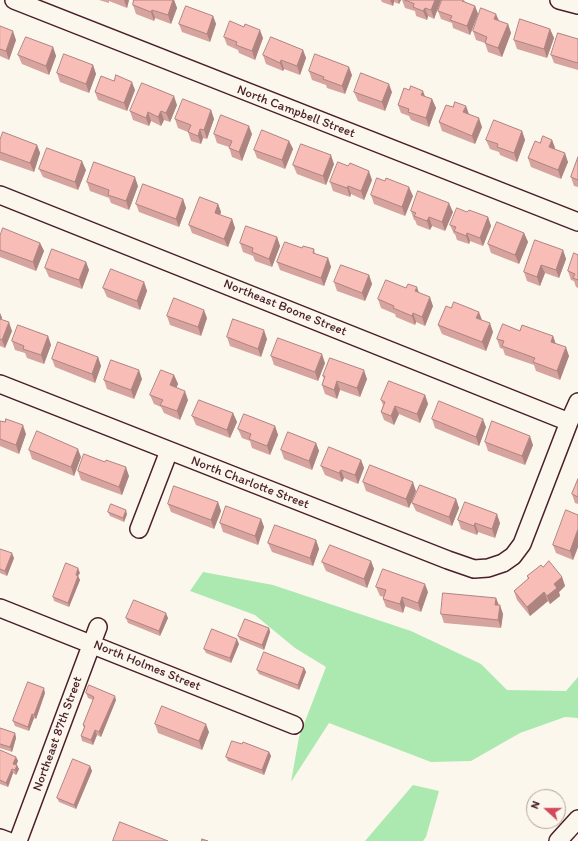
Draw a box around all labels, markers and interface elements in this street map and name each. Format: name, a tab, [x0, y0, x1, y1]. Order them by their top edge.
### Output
street label: North Campbell Street	[235, 82, 357, 142]
street label: Northeast Boone Street	[221, 276, 349, 340]
street label: North Charlotte Street	[189, 453, 311, 513]
street label: North Holmes Street	[91, 637, 203, 695]
street label: Northeast 87th Street	[30, 674, 86, 794]
north arrow	[526, 789, 566, 829]
text: N	[528, 799, 543, 811]

